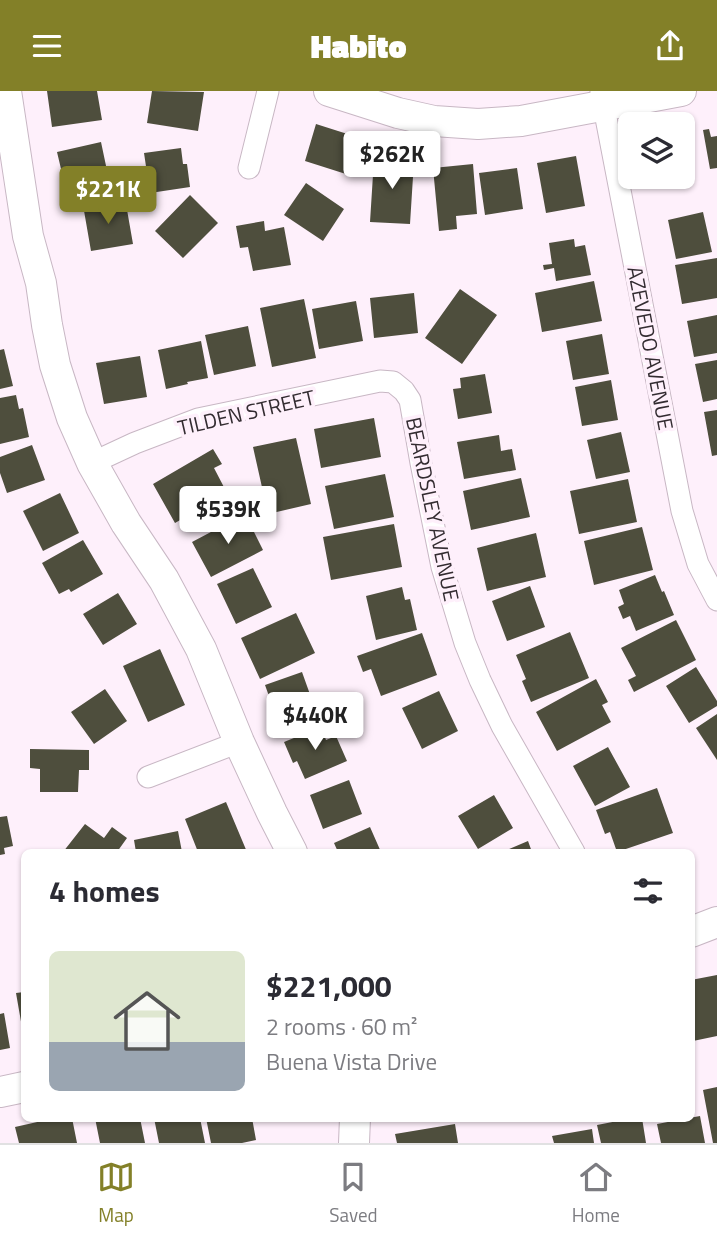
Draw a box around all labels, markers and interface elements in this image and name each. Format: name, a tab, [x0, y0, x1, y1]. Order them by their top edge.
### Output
text: Habito	[311, 22, 406, 70]
icon: menu	[28, 27, 66, 65]
icon: share	[651, 27, 689, 65]
map controls	[618, 112, 695, 189]
button: layers	[618, 112, 695, 189]
pin: $262K	[343, 132, 441, 191]
text: $262K	[359, 136, 425, 171]
pin: $221K	[59, 167, 157, 226]
text: $221K	[75, 171, 141, 206]
street label: AZEVEDO AVENUE	[619, 263, 683, 433]
street label: TILDEN STREET	[174, 381, 318, 443]
street label: BEARDSLEY AVENUE	[398, 414, 468, 604]
pin: $539K	[179, 487, 277, 546]
text: $539K	[195, 491, 261, 526]
pin: $440K	[266, 693, 364, 752]
text: $440K	[282, 697, 348, 732]
text: 4 homes	[49, 868, 160, 914]
icon: filters	[629, 872, 667, 910]
text: $221,000	[266, 963, 392, 1009]
icon: home	[105, 979, 189, 1063]
text: 2 rooms · 60 m²	[266, 1009, 417, 1044]
text: Buena Vista Drive	[266, 1044, 437, 1079]
tab: Map	[97, 1158, 135, 1229]
tab: Saved	[329, 1158, 378, 1229]
tab: Home	[572, 1158, 620, 1229]

